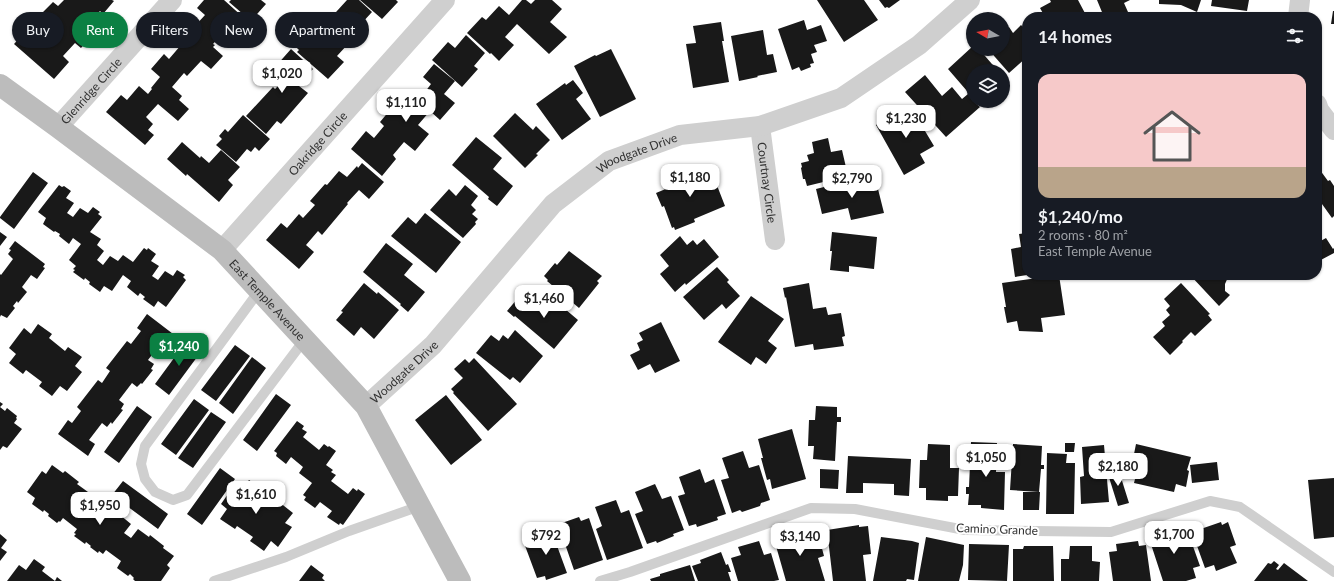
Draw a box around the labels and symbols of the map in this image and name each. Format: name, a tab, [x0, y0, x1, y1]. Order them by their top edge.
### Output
north arrow	[966, 12, 1010, 56]
street label: Glenridge Circle	[57, 54, 124, 127]
pin: $1,020	[249, 60, 315, 94]
pin: $1,110	[373, 89, 439, 123]
pin: $1,230	[873, 105, 939, 139]
street label: Oakridge Circle	[285, 108, 350, 179]
street label: Woodgate Drive	[593, 129, 679, 176]
street label: Courtnay Circle	[755, 141, 780, 224]
pin: $1,180	[657, 164, 723, 198]
pin: $2,790	[819, 165, 885, 199]
street label: East Temple Avenue	[226, 256, 309, 343]
pin: $1,460	[511, 285, 577, 319]
pin: $1,240	[146, 333, 212, 367]
street label: Woodgate Drive	[367, 337, 441, 406]
pin: $1,050	[953, 444, 1019, 478]
pin: $2,180	[1085, 453, 1151, 487]
pin: $1,610	[223, 481, 289, 515]
pin: $1,950	[67, 492, 133, 526]
street label: Camino Grande	[956, 520, 1038, 538]
pin: $1,700	[1141, 521, 1207, 555]
pin: $792	[522, 522, 570, 556]
pin: $3,140	[767, 523, 833, 557]

